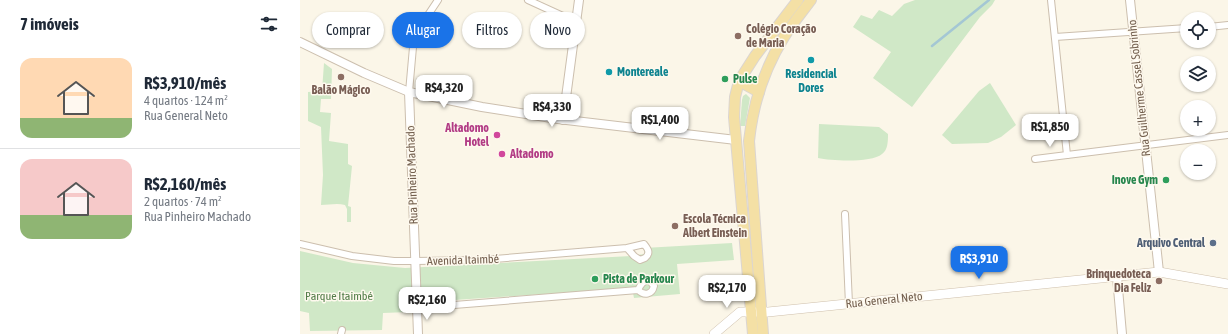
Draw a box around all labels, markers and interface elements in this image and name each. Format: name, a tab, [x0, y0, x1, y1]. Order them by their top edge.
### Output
chip: Comprar	[312, 12, 384, 48]
chip: Alugar	[392, 12, 454, 48]
chip: Filtros	[462, 12, 522, 48]
chip: Novo	[530, 12, 585, 48]
map controls	[1180, 12, 1216, 180]
button: locate	[1180, 12, 1216, 48]
icon: filters	[258, 13, 280, 35]
text: 7 imóveis	[20, 14, 79, 34]
street label: Rua Guilherme Cassel Sobrinho	[1125, 19, 1153, 157]
place label: Colégio Coração de Maria	[746, 22, 817, 50]
marker: Colégio Coração de Maria	[733, 31, 743, 41]
marker: Residencial Dores	[806, 55, 816, 65]
button: layers	[1180, 56, 1216, 92]
place label: Montereale	[617, 65, 669, 79]
marker: Montereale	[604, 67, 614, 77]
place label: Residencial Dores	[785, 67, 837, 95]
marker: Balão Mágico	[336, 72, 346, 82]
place label: Pulse	[733, 72, 758, 86]
text: R$3,910/mês	[144, 73, 226, 93]
icon: home	[52, 74, 100, 122]
marker: Pulse	[720, 74, 730, 84]
pin: R$4,320	[407, 75, 481, 109]
text: R$4,320	[425, 80, 463, 95]
place label: Balão Mágico	[312, 83, 371, 97]
text: 4 quartos · 124 m²	[144, 93, 228, 108]
pin: R$4,330	[515, 94, 589, 128]
text: R$4,330	[533, 99, 571, 114]
button: +	[1180, 100, 1216, 136]
pin: R$1,400	[623, 107, 697, 141]
text: Rua General Neto	[144, 108, 228, 123]
text: R$1,400	[641, 112, 679, 127]
pin: R$1,850	[1013, 114, 1087, 148]
text: R$1,850	[1031, 119, 1069, 134]
place label: Altadomo Hotel	[444, 121, 490, 149]
street label: Rua Pinheiro Machado	[403, 125, 421, 225]
marker: Altadomo Hotel	[492, 130, 502, 140]
button: −	[1180, 144, 1216, 180]
place label: Altadomo	[509, 147, 554, 161]
marker: Altadomo	[497, 149, 507, 159]
place label: Inove Gym	[1112, 173, 1158, 187]
text: R$2,160/mês	[144, 174, 226, 194]
icon: home	[52, 175, 100, 223]
marker: Inove Gym	[1161, 175, 1171, 185]
text: 2 quartos · 74 m²	[144, 194, 222, 209]
text: Rua Pinheiro Machado	[144, 209, 251, 224]
place label: Escola Técnica Albert Einstein	[682, 212, 747, 240]
marker: Escola Técnica Albert Einstein	[670, 221, 680, 231]
place label: Arquivo Central	[1136, 236, 1206, 250]
marker: Arquivo Central	[1208, 238, 1218, 248]
pin: R$3,910	[942, 246, 1016, 280]
text: R$3,910	[960, 251, 998, 266]
street label: Avenida Itaimbé	[427, 252, 499, 268]
place label: Brinquedoteca Dia Feliz	[1086, 267, 1152, 295]
place label: Pista de Parkour	[603, 272, 674, 286]
marker: Pista de Parkour	[590, 274, 600, 284]
pin: R$2,170	[690, 275, 764, 309]
marker: Brinquedoteca Dia Feliz	[1154, 276, 1164, 286]
text: R$2,170	[708, 280, 746, 295]
pin: R$2,160	[390, 287, 464, 321]
park label: Parque Itaimbé	[305, 289, 373, 303]
street label: Rua General Neto	[845, 289, 924, 311]
text: R$2,160	[408, 292, 446, 307]

